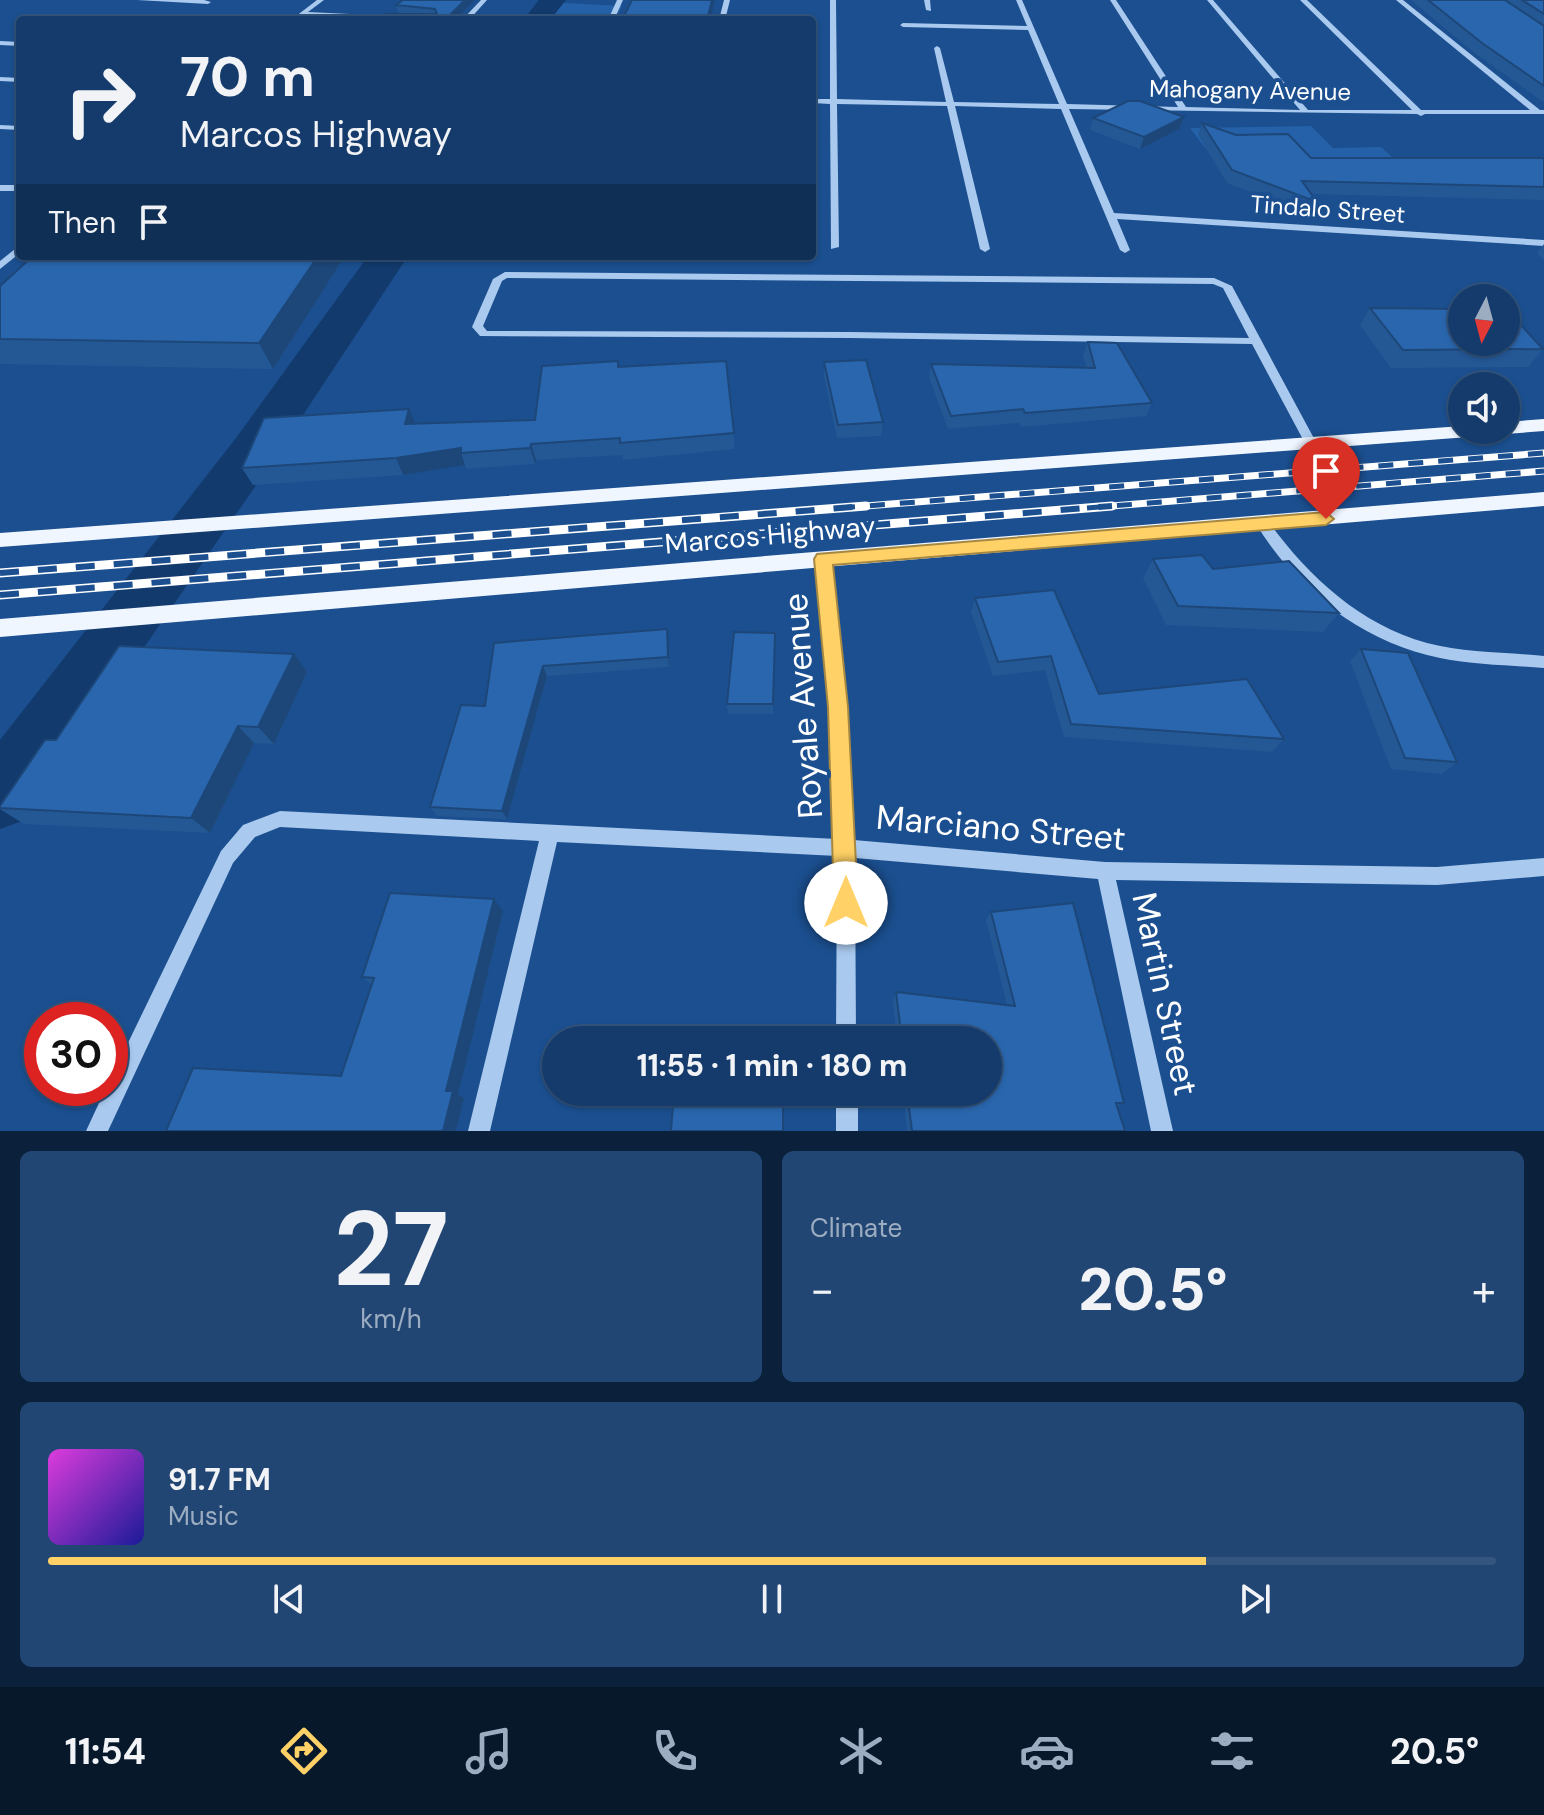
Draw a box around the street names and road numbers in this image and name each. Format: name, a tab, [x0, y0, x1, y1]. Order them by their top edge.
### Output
street label: Mahogany Avenue	[1149, 73, 1351, 107]
street label: Tindalo Street	[1250, 188, 1406, 230]
street label: Marcos Highway	[663, 507, 877, 563]
street label: Royale Avenue	[773, 592, 833, 820]
street label: Marciano Street	[874, 795, 1128, 861]
street label: Martin Street	[1122, 889, 1208, 1099]

